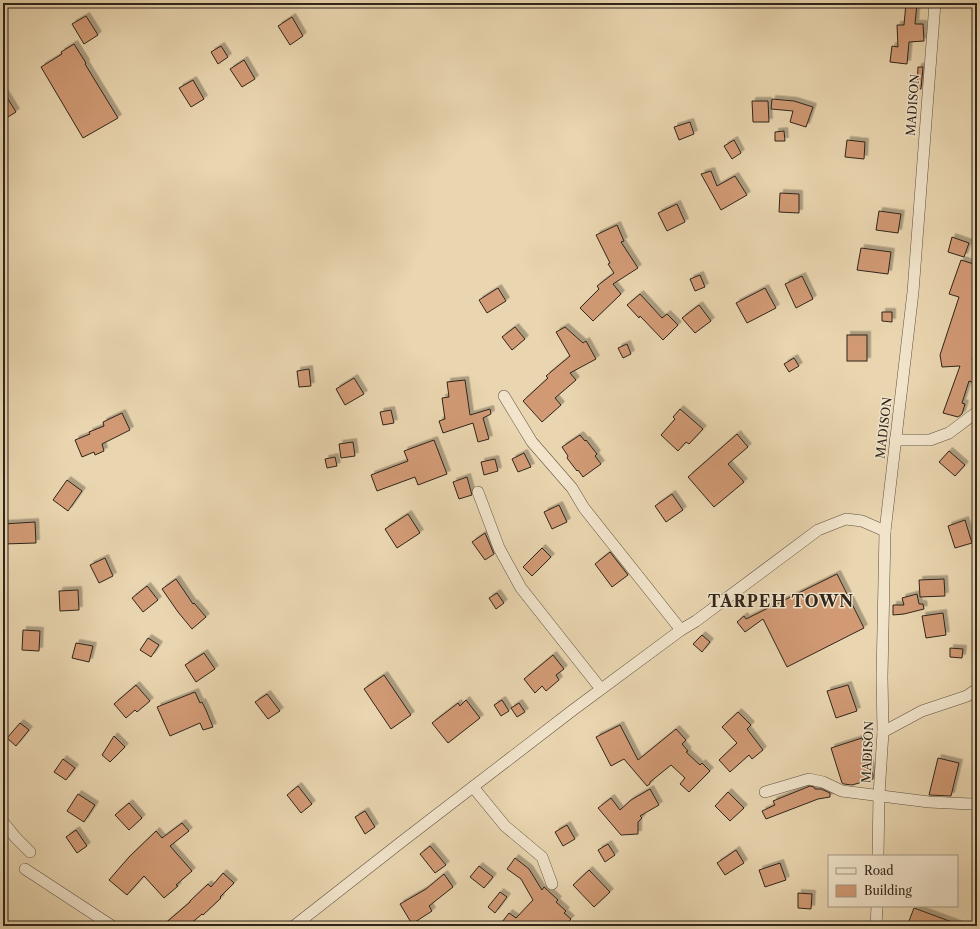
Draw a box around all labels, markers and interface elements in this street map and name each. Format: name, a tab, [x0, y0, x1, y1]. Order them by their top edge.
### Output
street label: MADISON	[903, 73, 922, 136]
street label: MADISON	[872, 396, 895, 460]
district label: TARPEH TOWN	[708, 591, 854, 611]
street label: MADISON	[858, 720, 877, 783]
legend	[828, 855, 958, 907]
text: Road	[864, 863, 894, 878]
text: Building	[864, 883, 912, 898]

